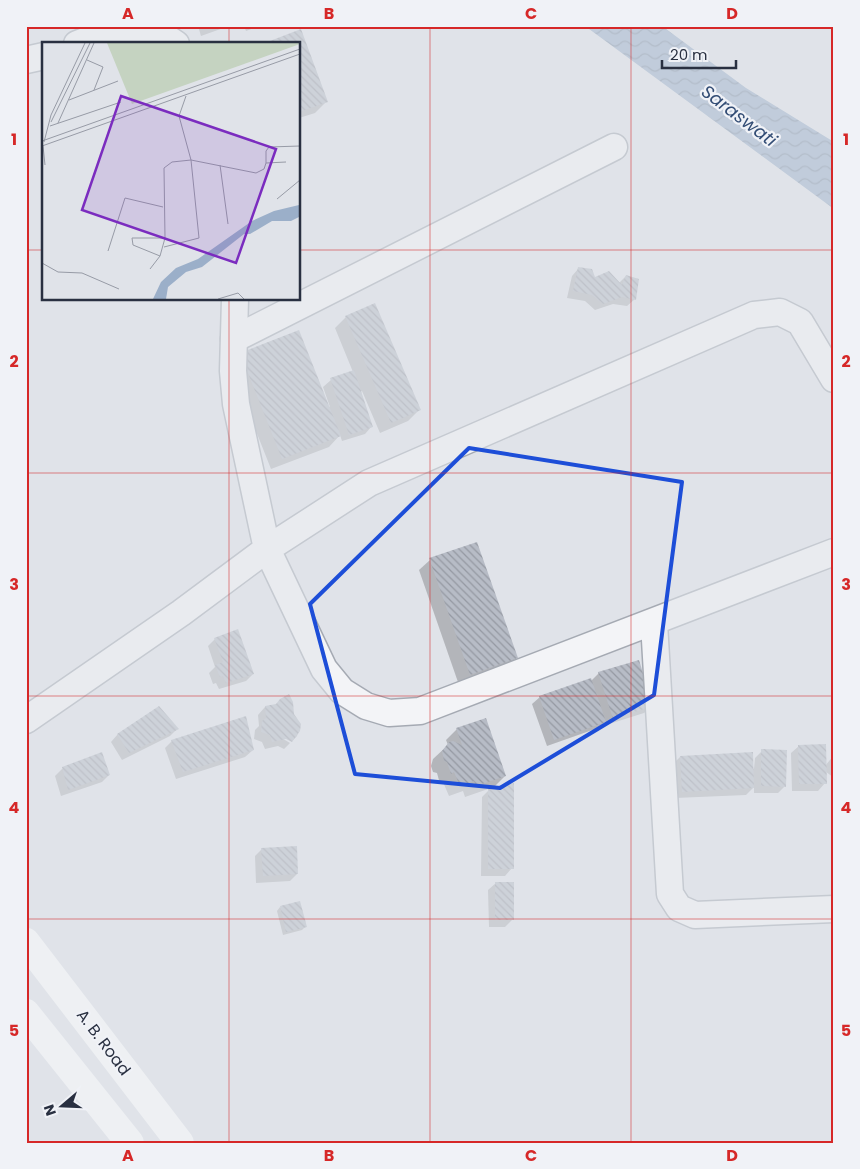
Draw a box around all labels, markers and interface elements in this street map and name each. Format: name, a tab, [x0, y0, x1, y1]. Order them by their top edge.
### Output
text: A	[122, 2, 134, 25]
text: B	[324, 2, 334, 25]
text: C	[525, 2, 537, 25]
text: D	[726, 2, 738, 25]
scale bar	[662, 38, 736, 70]
inset map	[42, 42, 300, 300]
text: 20 m	[670, 44, 708, 65]
water label: Saraswati	[696, 79, 783, 153]
text: 1	[11, 128, 17, 151]
text: 1	[843, 128, 849, 151]
text: 2	[9, 350, 19, 373]
text: 2	[841, 350, 851, 373]
text: 3	[9, 573, 19, 596]
text: 3	[841, 573, 851, 596]
text: 4	[9, 796, 20, 819]
text: 4	[841, 796, 852, 819]
street label: A. B. Road	[71, 1004, 136, 1080]
text: 5	[9, 1019, 19, 1042]
text: 5	[841, 1019, 851, 1042]
north arrow	[38, 1082, 88, 1132]
text: N	[39, 1102, 61, 1118]
text: A	[122, 1144, 134, 1167]
text: B	[324, 1144, 334, 1167]
text: C	[525, 1144, 537, 1167]
text: D	[726, 1144, 738, 1167]

